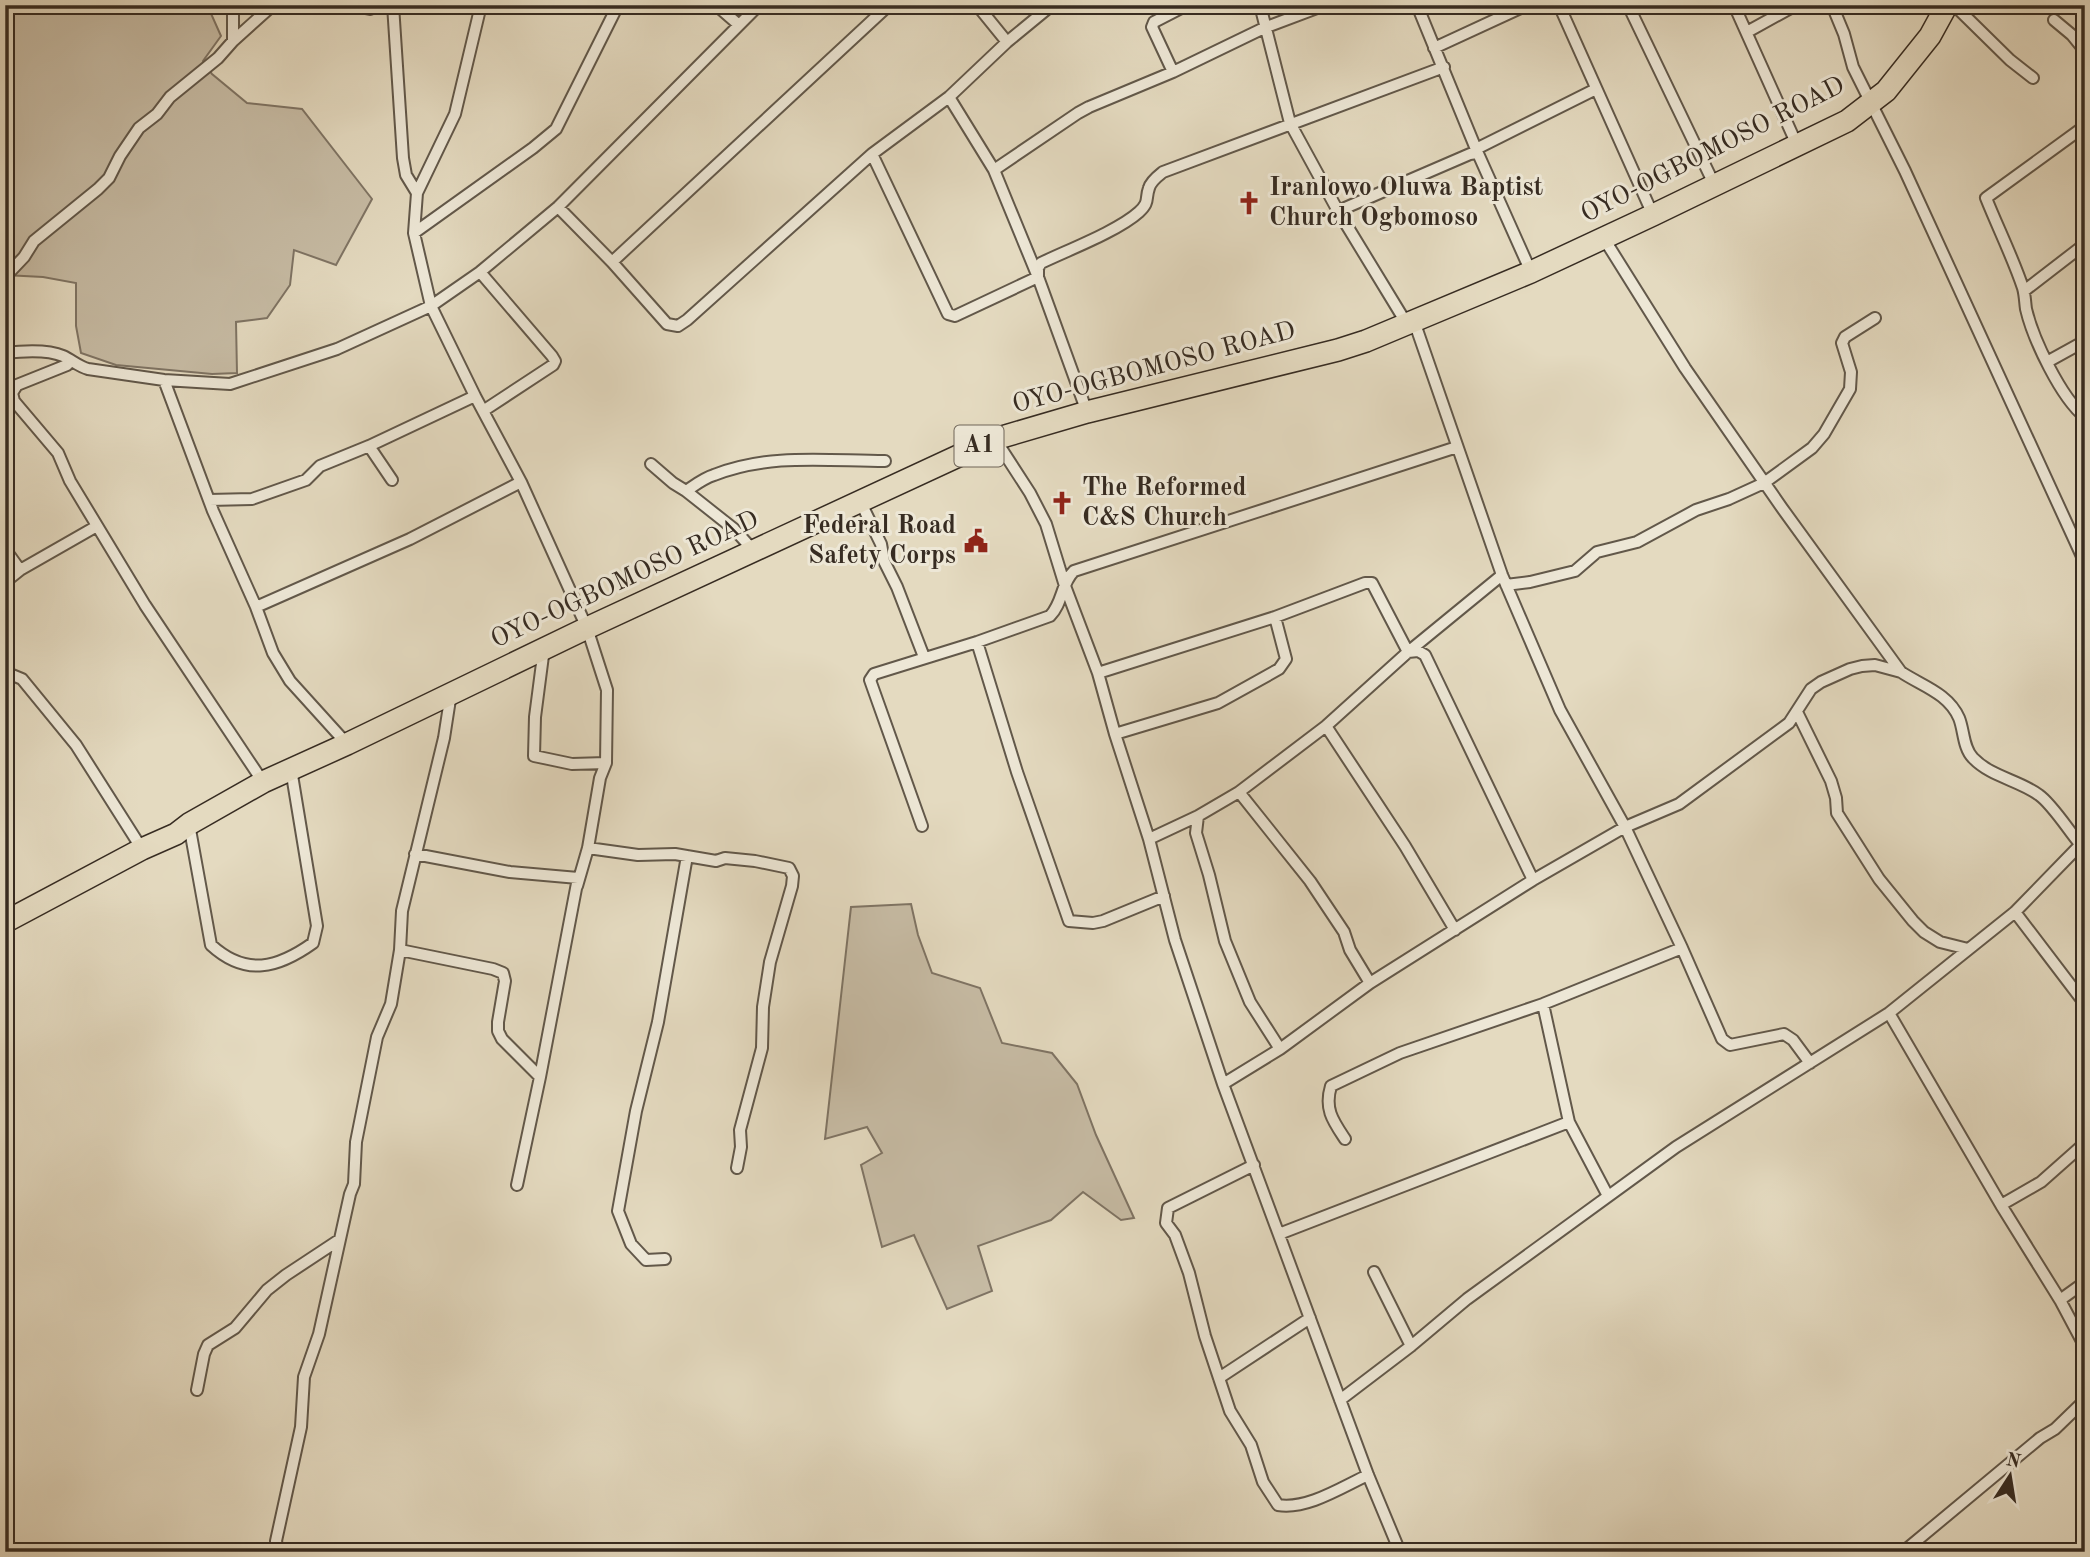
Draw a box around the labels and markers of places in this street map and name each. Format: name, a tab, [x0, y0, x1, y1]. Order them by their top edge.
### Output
place label: Iranlowo Oluwa Baptist Church Ogbomoso	[1269, 175, 1543, 231]
church icon: Iranlowo Oluwa Baptist Church Ogbomoso	[1235, 189, 1263, 217]
place label: The Reformed C&S Church	[1082, 475, 1247, 531]
church icon: The Reformed C&S Church	[1048, 489, 1076, 517]
place label: Federal Road Safety Corps	[802, 513, 956, 569]
public building icon: Federal Road Safety Corps	[962, 527, 990, 555]

